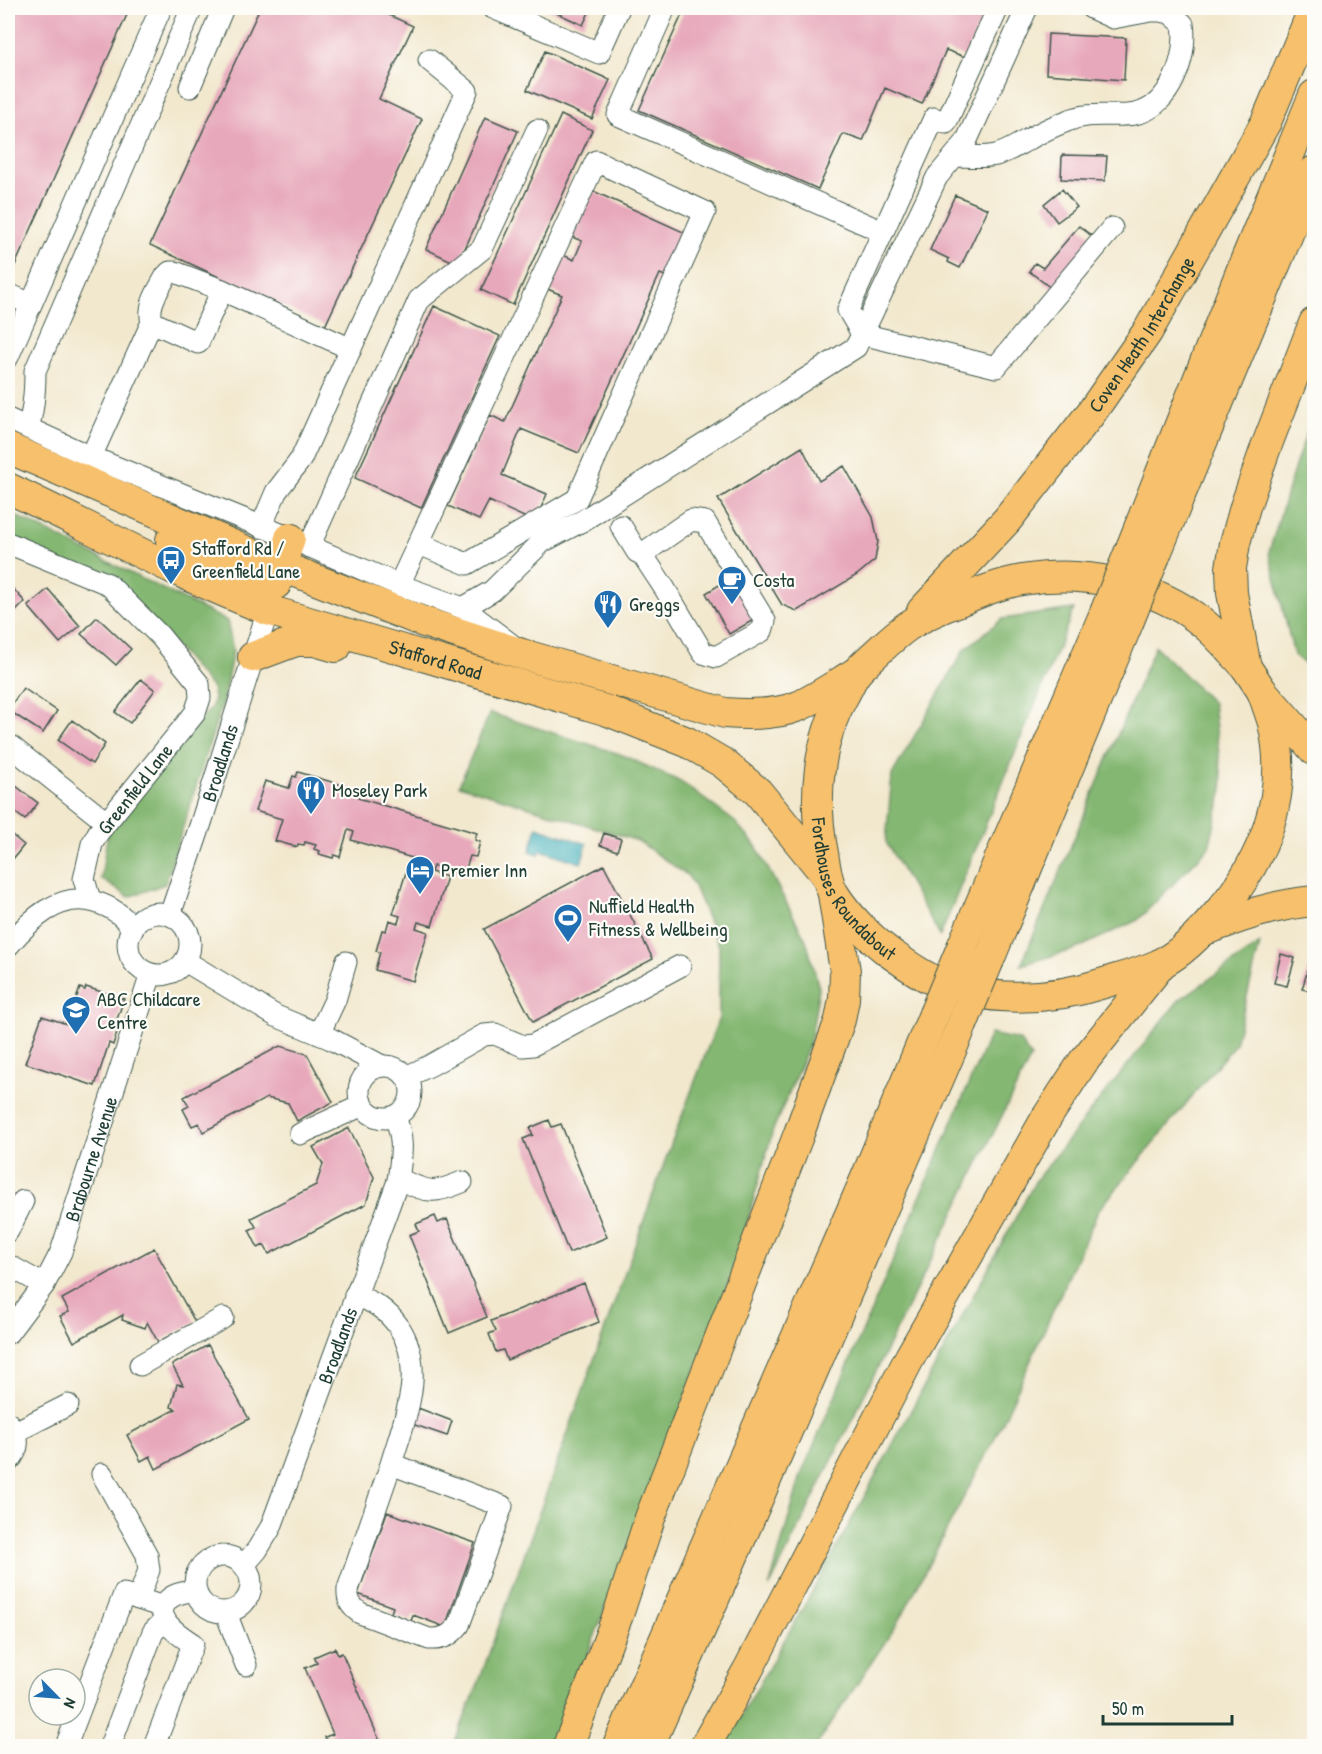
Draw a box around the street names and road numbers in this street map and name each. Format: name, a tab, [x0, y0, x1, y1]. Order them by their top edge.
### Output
street label: Coven Heath Interchange	[1081, 251, 1200, 418]
street label: Stafford Road	[386, 633, 485, 686]
street label: Broadlands	[195, 721, 244, 805]
street label: Greenfield Lane	[91, 738, 179, 840]
street label: Fordhouses Roundabout	[805, 816, 903, 967]
street label: Brabourne Avenue	[58, 1093, 124, 1225]
street label: Broadlands	[311, 1303, 364, 1387]

